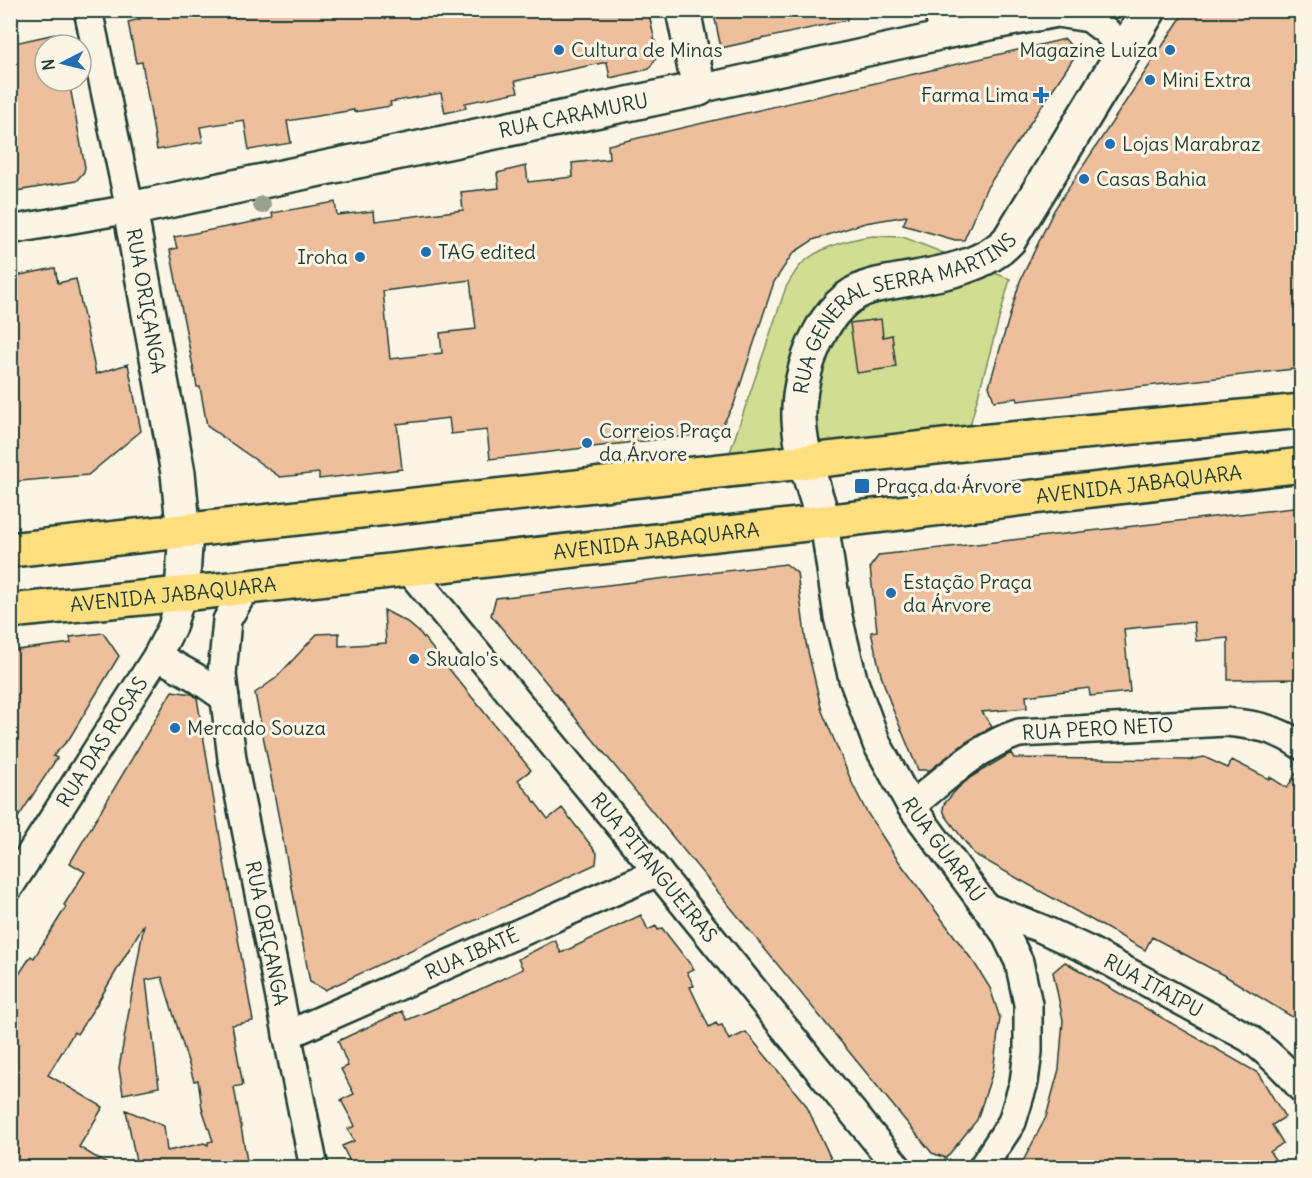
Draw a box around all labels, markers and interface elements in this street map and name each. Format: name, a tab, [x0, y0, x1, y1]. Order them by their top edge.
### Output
north arrow	[33, 33, 93, 93]
place label: Cultura de Minas	[571, 37, 722, 62]
place label: Magazine Luíza	[1019, 37, 1158, 62]
marker: Cultura de Minas	[552, 43, 566, 57]
marker: Magazine Luíza	[1163, 43, 1177, 57]
text: N	[38, 58, 59, 72]
place label: Mini Extra	[1162, 67, 1251, 92]
marker: Mini Extra	[1143, 73, 1157, 87]
place label: Farma Lima	[921, 82, 1029, 107]
street label: RUA CARAMURU	[496, 87, 650, 143]
marker: Farma Lima	[1034, 88, 1048, 102]
place label: Lojas Marabraz	[1122, 131, 1260, 156]
marker: Lojas Marabraz	[1103, 137, 1117, 151]
place label: Casas Bahia	[1096, 166, 1207, 191]
marker: Casas Bahia	[1077, 172, 1091, 186]
street label: RUA ORIÇANGA	[121, 226, 172, 376]
street label: RUA GENERAL SERRA MARTINS	[787, 227, 1022, 396]
place label: TAG edited	[438, 239, 536, 264]
place label: Iroha	[297, 244, 348, 269]
marker: TAG edited	[419, 245, 433, 259]
marker: Iroha	[353, 250, 367, 264]
place label: Correios Praça da Árvore	[599, 418, 732, 466]
marker: Correios Praça da Árvore	[580, 436, 594, 450]
street label: AVENIDA JABAQUARA	[1035, 459, 1243, 509]
place label: Praça da Árvore	[876, 473, 1022, 498]
marker: Praça da Árvore	[853, 477, 871, 495]
street label: AVENIDA JABAQUARA	[552, 516, 761, 565]
place label: Estação Praça da Árvore	[903, 569, 1032, 617]
street label: AVENIDA JABAQUARA	[69, 571, 278, 617]
marker: Estação Praça da Árvore	[884, 586, 898, 600]
place label: Skualo's	[426, 646, 499, 671]
marker: Skualo's	[407, 652, 421, 666]
street label: RUA DAS ROSAS	[51, 672, 153, 812]
street label: RUA PERO NETO	[1021, 712, 1174, 745]
place label: Mercado Souza	[187, 715, 326, 740]
marker: Mercado Souza	[168, 721, 182, 735]
street label: RUA PITANGUEIRAS	[586, 787, 723, 947]
street label: RUA GUARAÚ	[897, 793, 991, 907]
street label: RUA ORIÇANGA	[241, 858, 294, 1008]
street label: RUA IBATÉ	[421, 922, 523, 985]
street label: RUA ITAIPU	[1099, 948, 1208, 1023]

